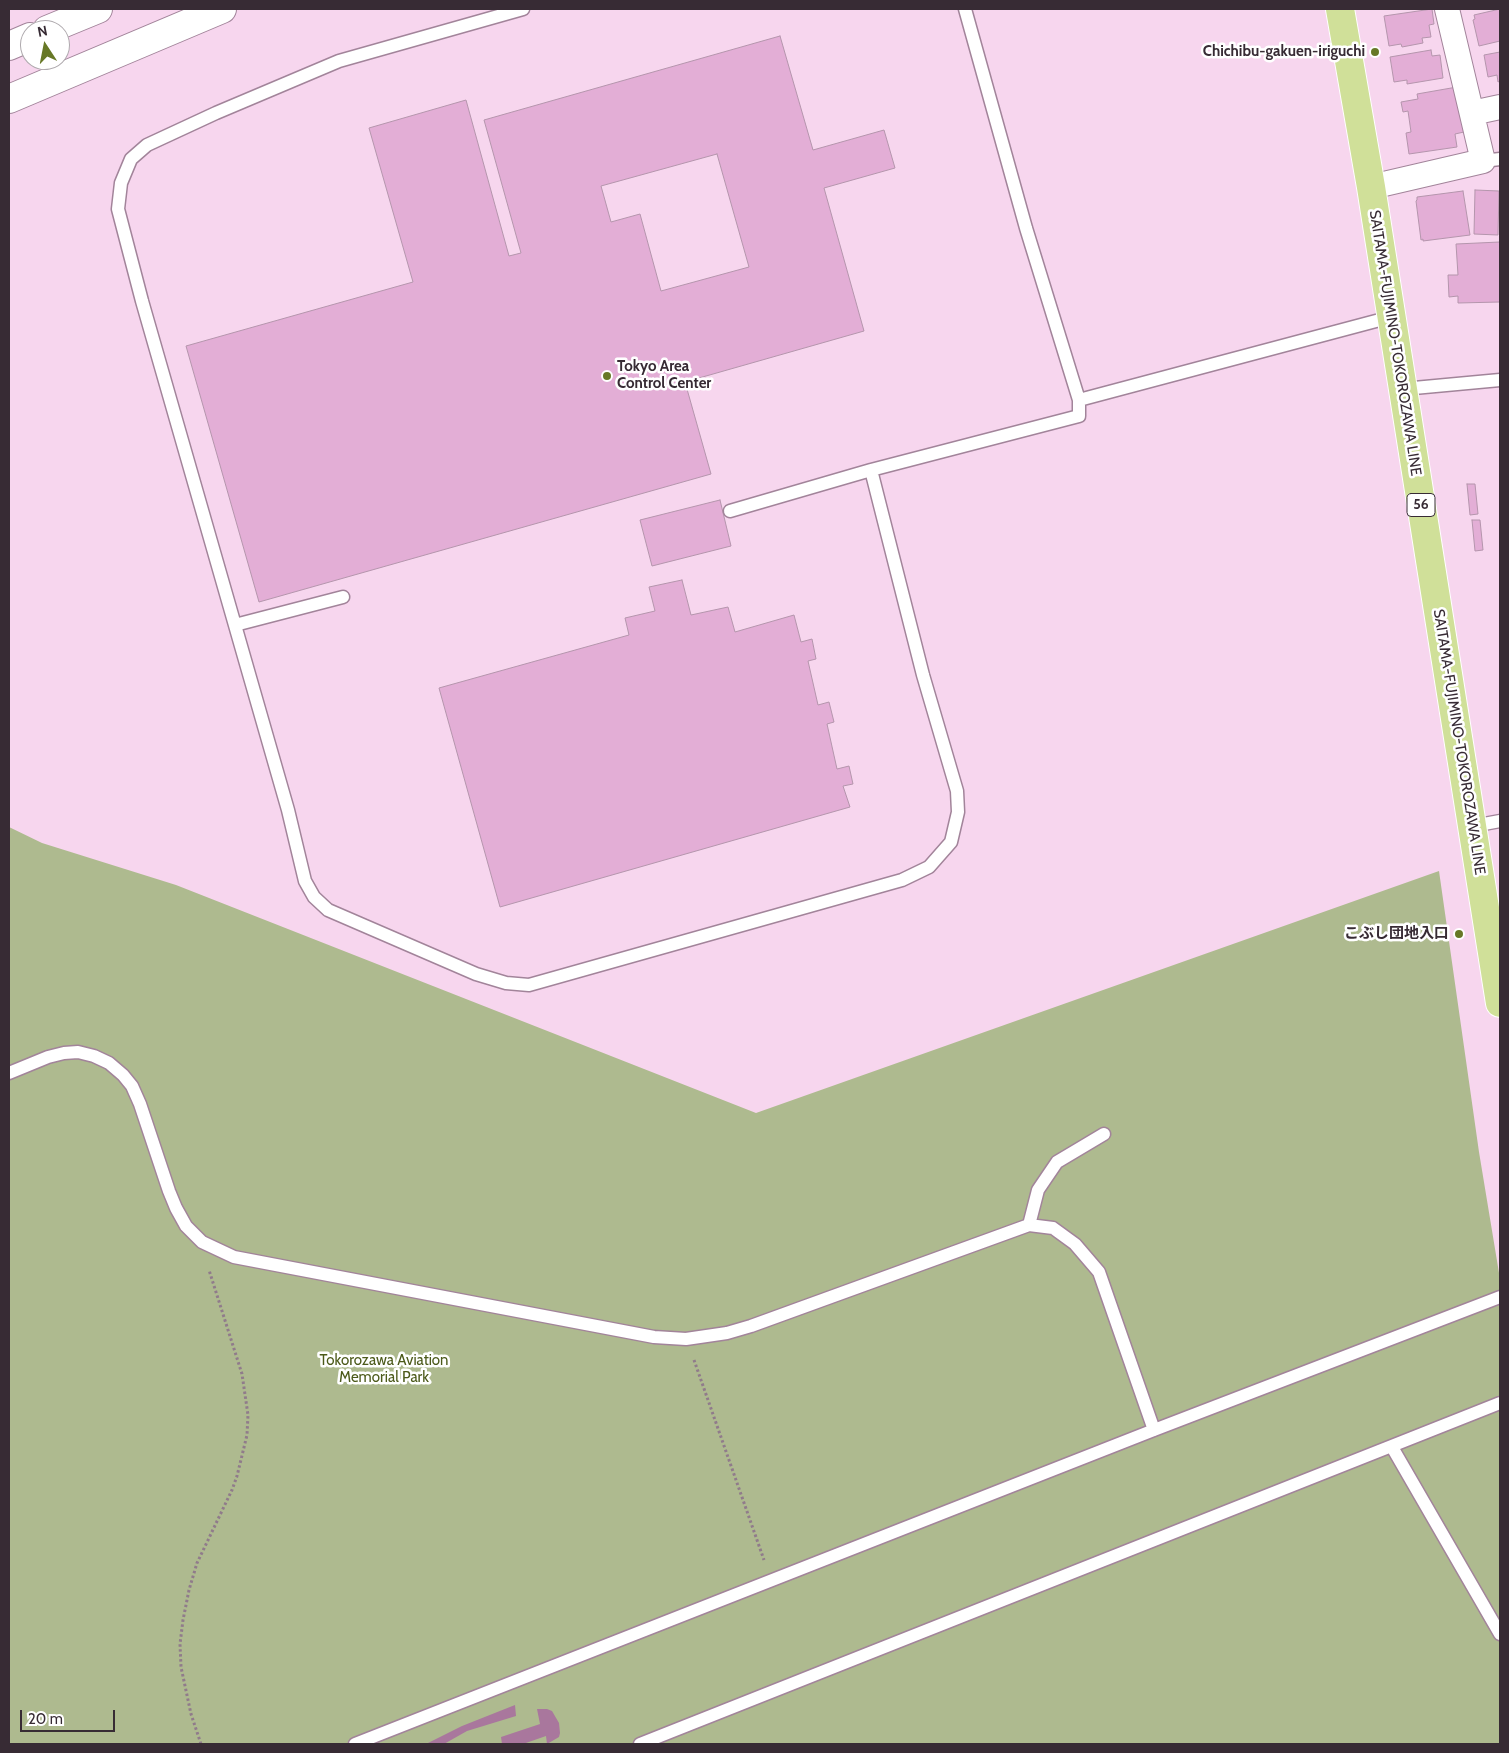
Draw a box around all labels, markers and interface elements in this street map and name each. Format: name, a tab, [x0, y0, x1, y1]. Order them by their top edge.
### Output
north arrow	[20, 20, 70, 70]
text: N	[36, 21, 49, 41]
place label: Chichibu-gakuen-iriguchi	[1203, 43, 1365, 61]
marker: Chichibu-gakuen-iriguchi	[1369, 46, 1381, 58]
street label: SAITAMA-FUJIMINO-TOKOROZAWA LINE	[1365, 209, 1425, 477]
place label: Tokyo Area Control Center	[617, 358, 711, 393]
marker: Tokyo Area Control Center	[601, 370, 613, 382]
road number: 56	[1407, 494, 1435, 516]
street label: SAITAMA-FUJIMINO-TOKOROZAWA LINE	[1429, 608, 1489, 876]
place label: こぶし団地入口	[1344, 925, 1449, 943]
marker: こぶし団地入口	[1453, 928, 1465, 940]
park label: Tokorozawa Aviation Memorial Park	[320, 1352, 448, 1387]
scale bar	[22, 1700, 118, 1732]
text: 20 m	[28, 1710, 63, 1728]

